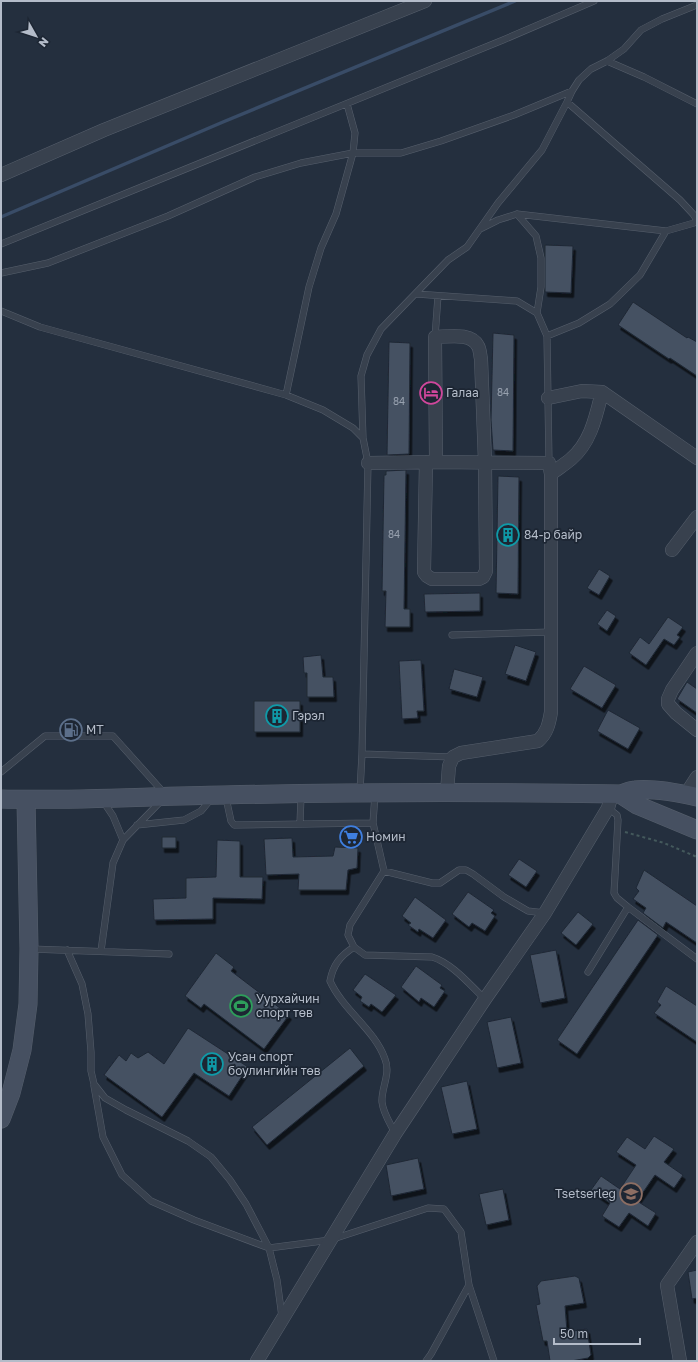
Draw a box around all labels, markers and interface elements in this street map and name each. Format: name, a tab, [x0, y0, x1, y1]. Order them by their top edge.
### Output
north arrow	[16, 16, 56, 56]
text: N	[36, 35, 52, 50]
hotel icon: Галаа	[418, 380, 444, 406]
place label: Галаа	[446, 385, 479, 400]
house number: 84	[497, 386, 509, 398]
house number: 84	[393, 395, 405, 407]
building icon: 84-р байр	[495, 522, 521, 548]
place label: 84-р байр	[524, 527, 582, 542]
house number: 84	[388, 528, 400, 540]
building icon: Гэрэл	[264, 703, 290, 729]
place label: Гэрэл	[292, 708, 325, 723]
fuel station icon: МТ	[58, 717, 84, 743]
place label: МТ	[86, 722, 104, 737]
supermarket icon: Номин	[338, 824, 364, 850]
place label: Номин	[366, 829, 406, 844]
place label: Уурхайчин спорт төв	[256, 991, 320, 1020]
sports icon: Уурхайчин спорт төв	[228, 993, 254, 1019]
place label: Усан спорт боулингийн төв	[228, 1049, 321, 1078]
building icon: Усан спорт боулингийн төв	[199, 1051, 225, 1077]
school or university icon: Tsetserleg	[618, 1181, 644, 1207]
place label: Tsetserleg	[555, 1186, 616, 1201]
scale bar	[554, 1320, 640, 1346]
text: 50 m	[560, 1326, 588, 1341]

